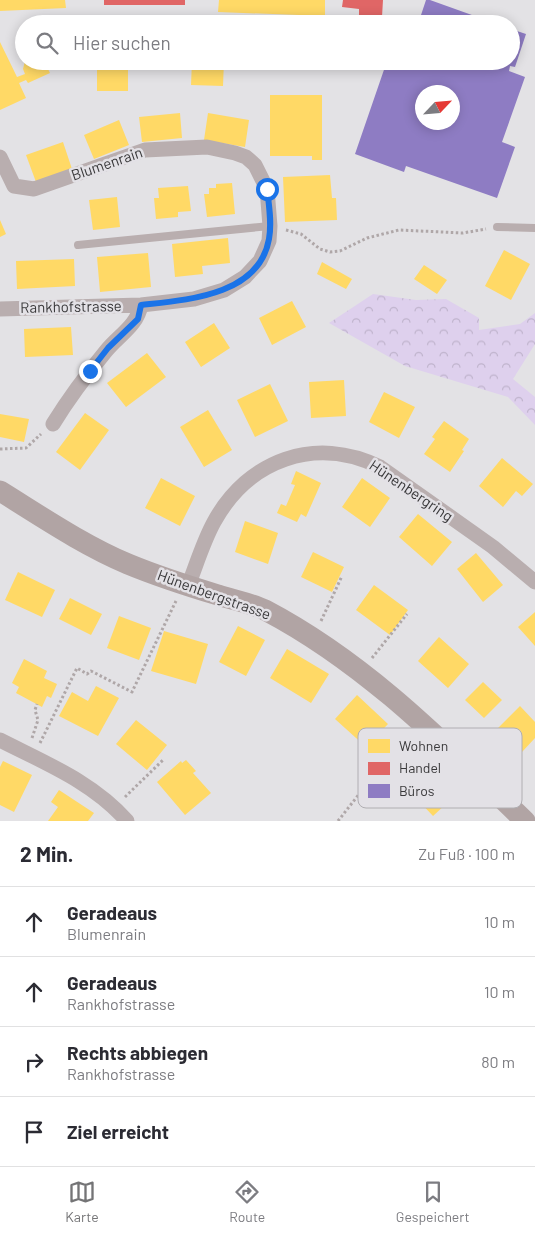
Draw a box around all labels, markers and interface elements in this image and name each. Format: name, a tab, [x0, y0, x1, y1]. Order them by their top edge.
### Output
search box	[15, 15, 520, 70]
icon: search	[33, 29, 61, 57]
text: Hier suchen	[73, 31, 171, 54]
north arrow	[415, 85, 460, 130]
street label: Blumenrain	[69, 142, 145, 184]
route start	[256, 178, 279, 201]
street label: Rankhofstrasse	[20, 296, 122, 316]
route end	[79, 360, 102, 383]
street label: Hünenbergring	[366, 456, 457, 525]
street label: Hünenbergstrasse	[155, 565, 273, 623]
legend	[358, 728, 522, 808]
text: Wohnen	[399, 737, 448, 754]
text: Handel	[399, 759, 441, 776]
text: Büros	[399, 782, 435, 799]
text: 2 Min.	[20, 841, 73, 866]
text: Zu Fuß · 100 m	[418, 844, 515, 863]
text: Geradeaus	[67, 901, 157, 924]
icon: ahead	[20, 908, 48, 936]
text: 10 m	[484, 912, 515, 931]
text: Blumenrain	[67, 924, 146, 943]
text: Geradeaus	[67, 971, 157, 994]
icon: ahead	[20, 978, 48, 1006]
text: 10 m	[484, 982, 515, 1001]
text: Rankhofstrasse	[67, 994, 175, 1013]
text: Rechts abbiegen	[67, 1041, 208, 1064]
icon: right	[20, 1048, 48, 1076]
text: 80 m	[481, 1052, 515, 1071]
text: Rankhofstrasse	[67, 1064, 175, 1083]
icon: arrive	[20, 1118, 48, 1146]
text: Ziel erreicht	[67, 1120, 169, 1143]
tab: Karte	[65, 1178, 99, 1225]
tab: Route	[229, 1178, 265, 1225]
tab: Gespeichert	[396, 1178, 470, 1225]

